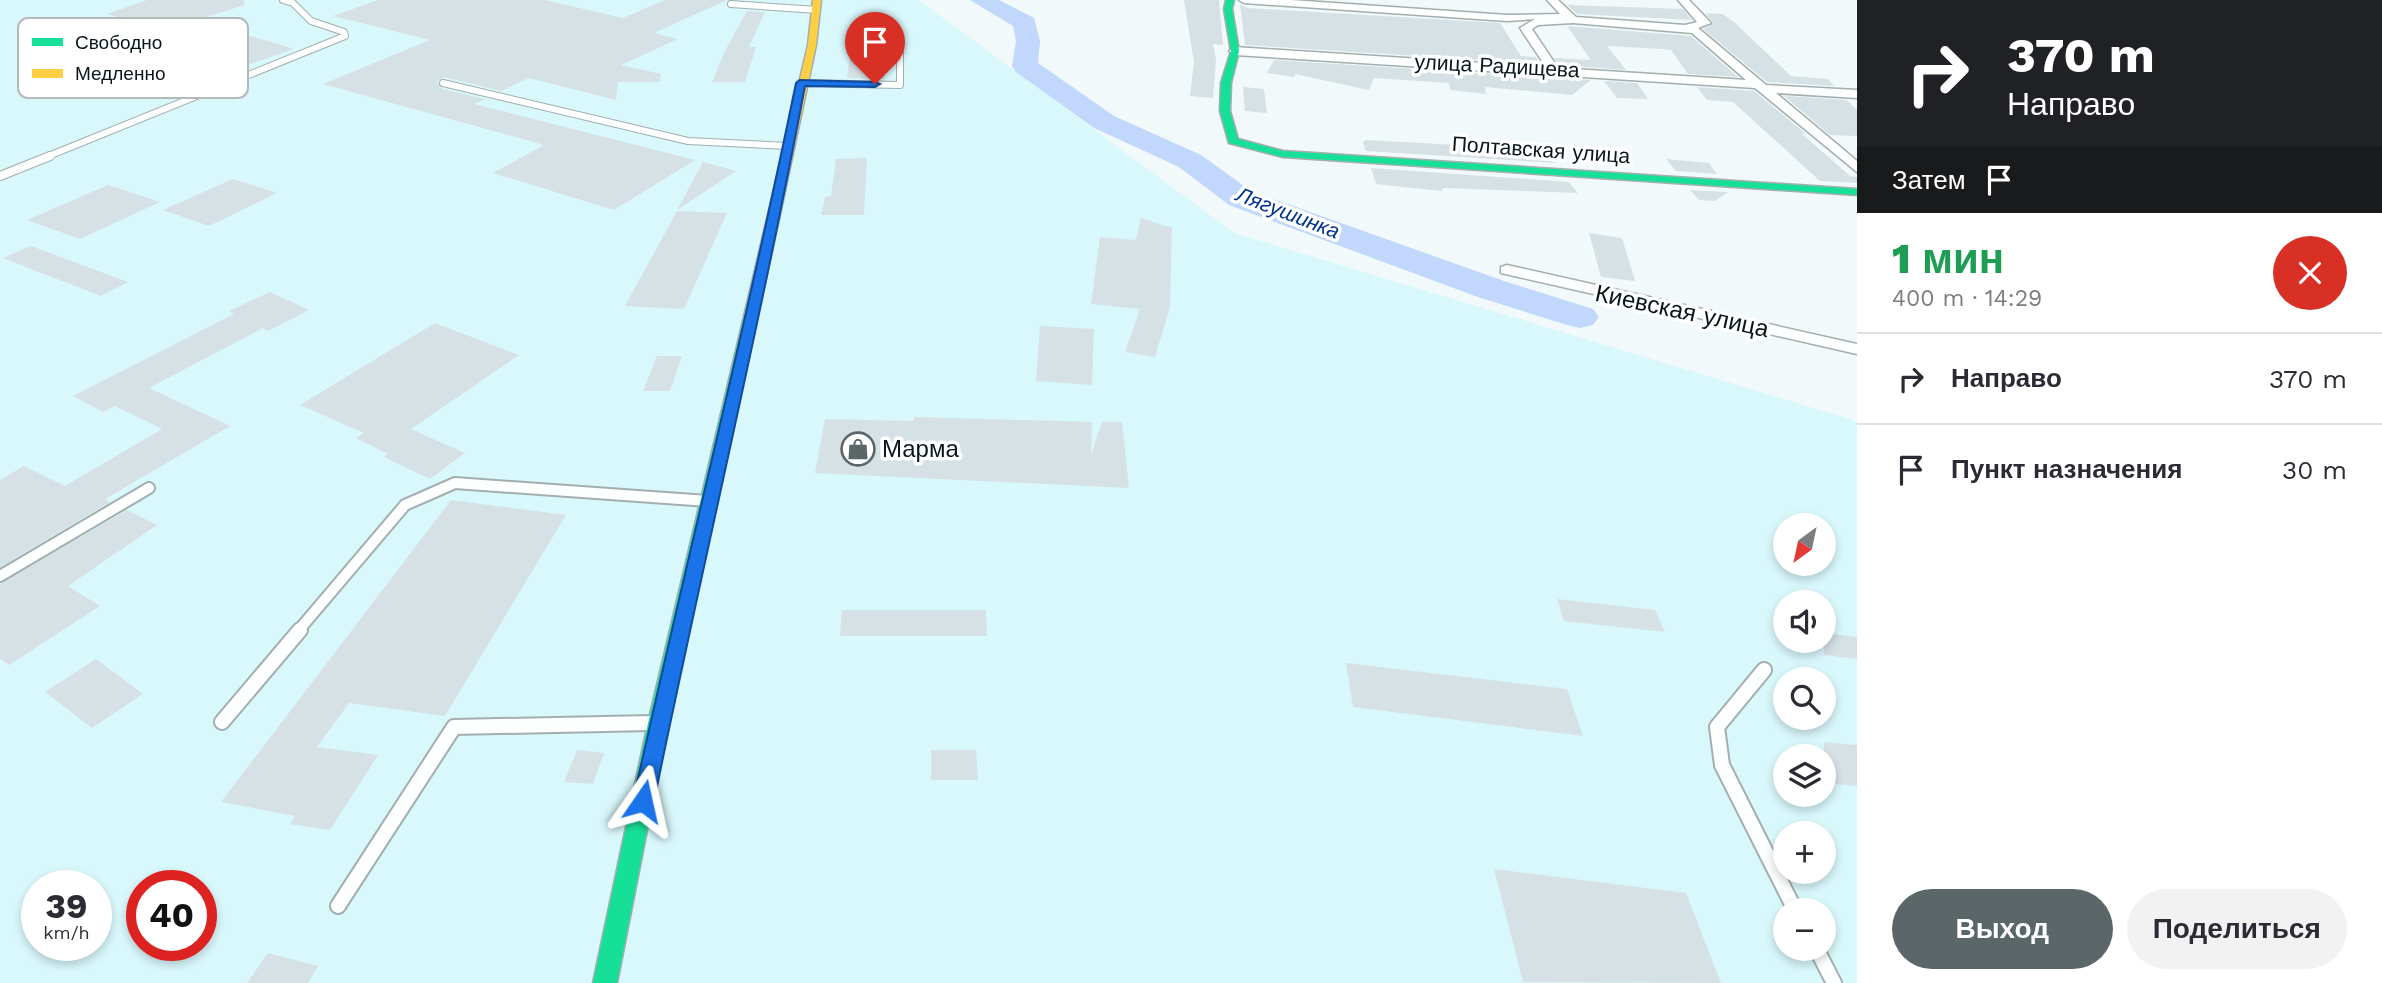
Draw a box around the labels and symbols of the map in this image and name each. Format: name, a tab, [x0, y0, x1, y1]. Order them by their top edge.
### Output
pin	[845, 12.0, 905, 84]
legend	[18, 18, 248, 98]
text: Свободно	[75, 31, 162, 54]
street label: улица Радищева	[1414, 49, 1580, 82]
text: Медленно	[75, 62, 165, 85]
street label: Полтавская улица	[1451, 131, 1631, 168]
water label: Лягушинка	[1231, 181, 1343, 244]
street label: Киевская улица	[1593, 279, 1772, 343]
shop icon: Марма	[839, 430, 877, 468]
place label: Марма	[882, 435, 959, 463]
north arrow	[1773, 513, 1836, 576]
position arrow	[606, 764, 680, 838]
speed limit sign: 40	[126, 870, 217, 961]

